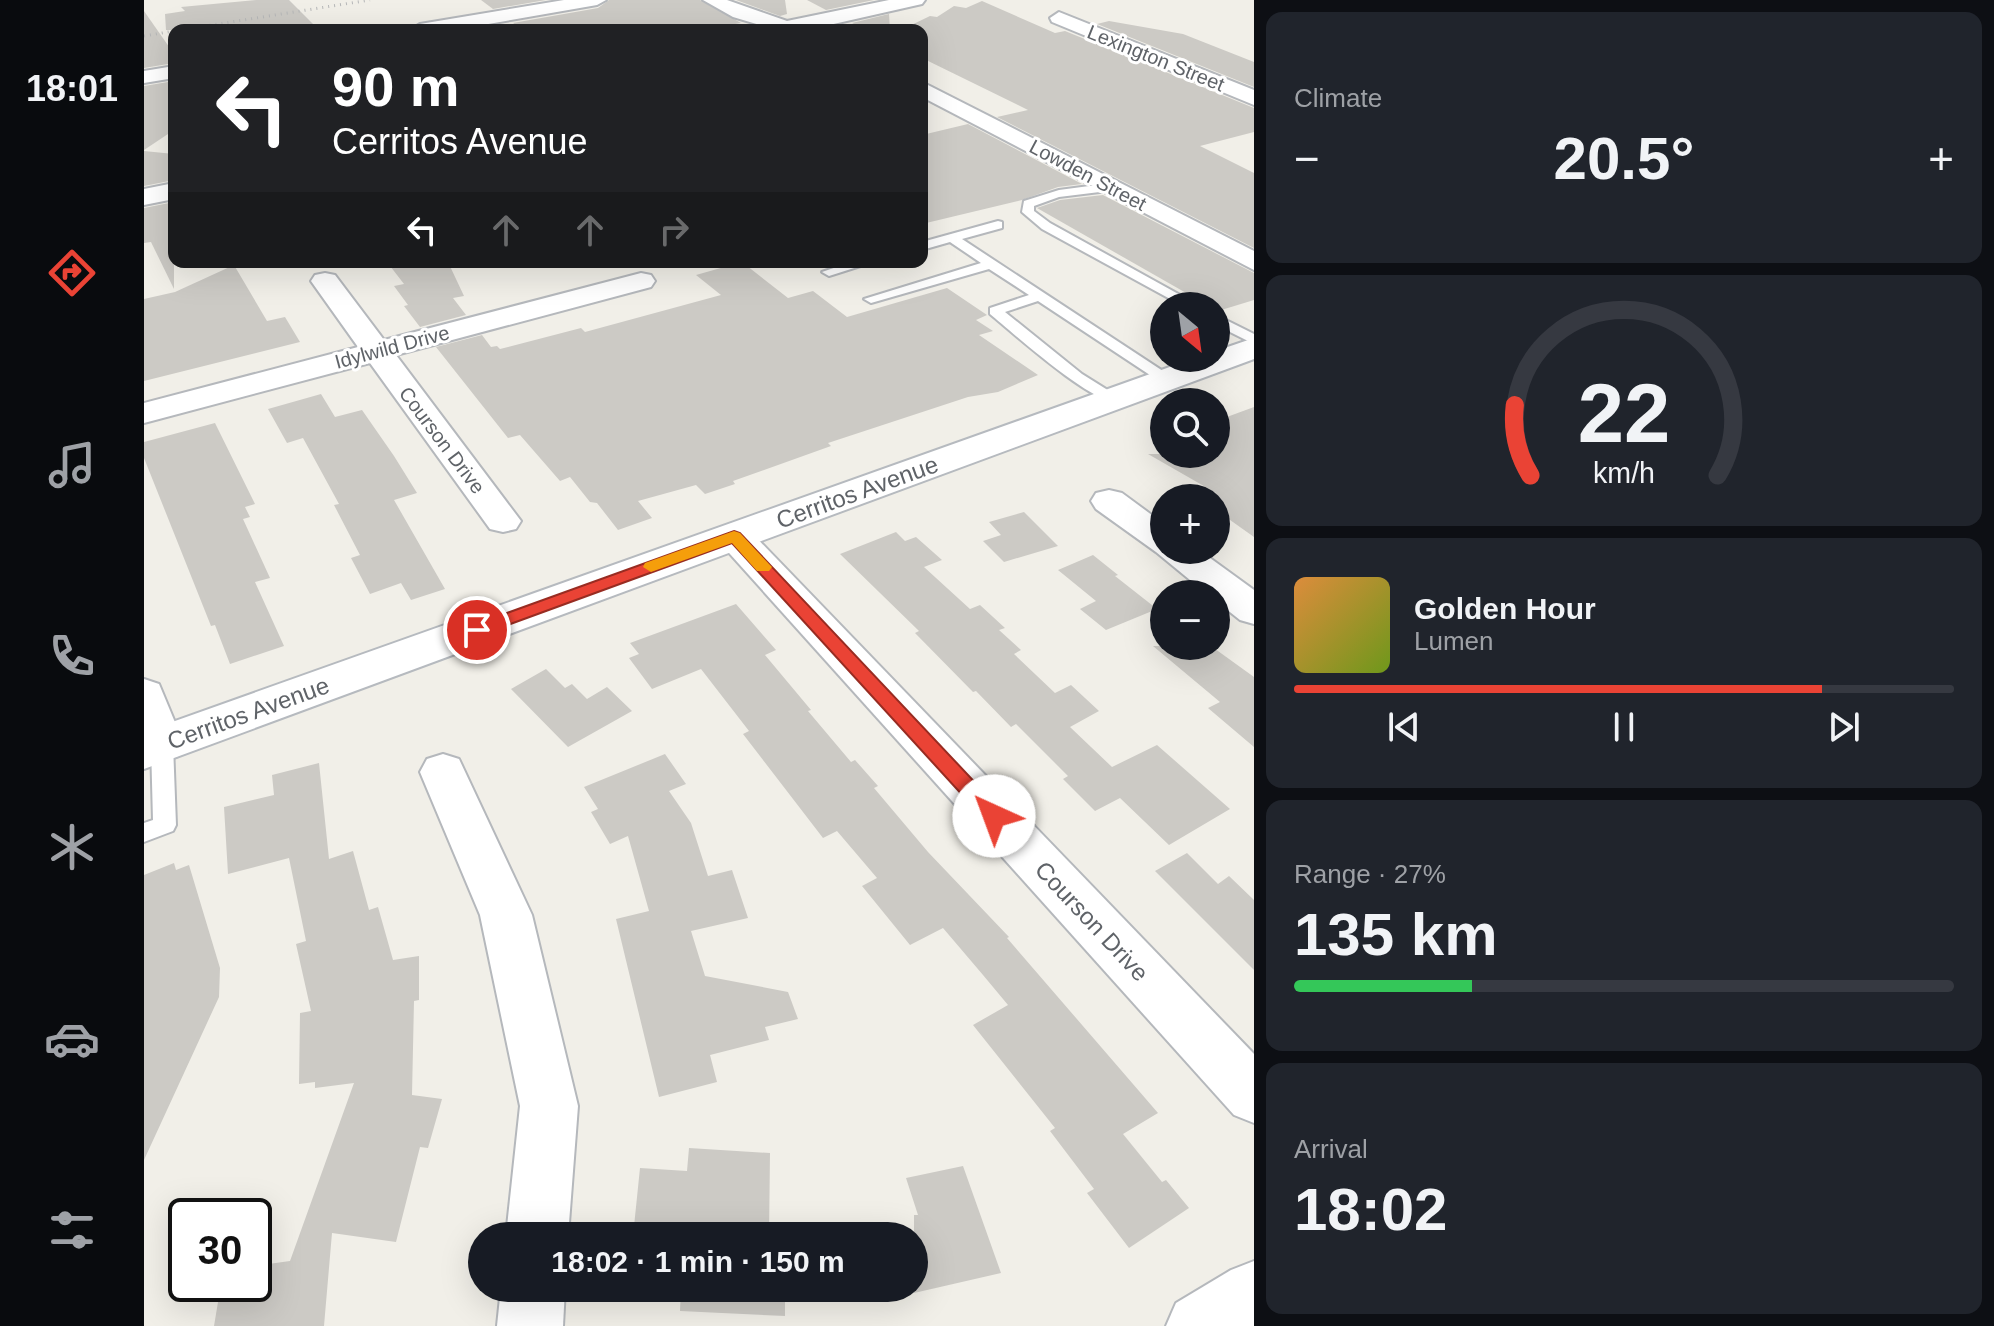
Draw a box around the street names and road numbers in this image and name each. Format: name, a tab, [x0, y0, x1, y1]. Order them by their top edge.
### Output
street label: Lexington Street	[1084, 21, 1228, 96]
street label: Lowden Street	[1026, 135, 1150, 215]
street label: Idylwild Drive	[332, 321, 452, 373]
street label: Courson Drive	[395, 382, 489, 498]
street label: Cerritos Avenue	[772, 450, 942, 534]
street label: Cerritos Avenue	[163, 671, 333, 755]
street label: Courson Drive	[1030, 856, 1154, 986]

